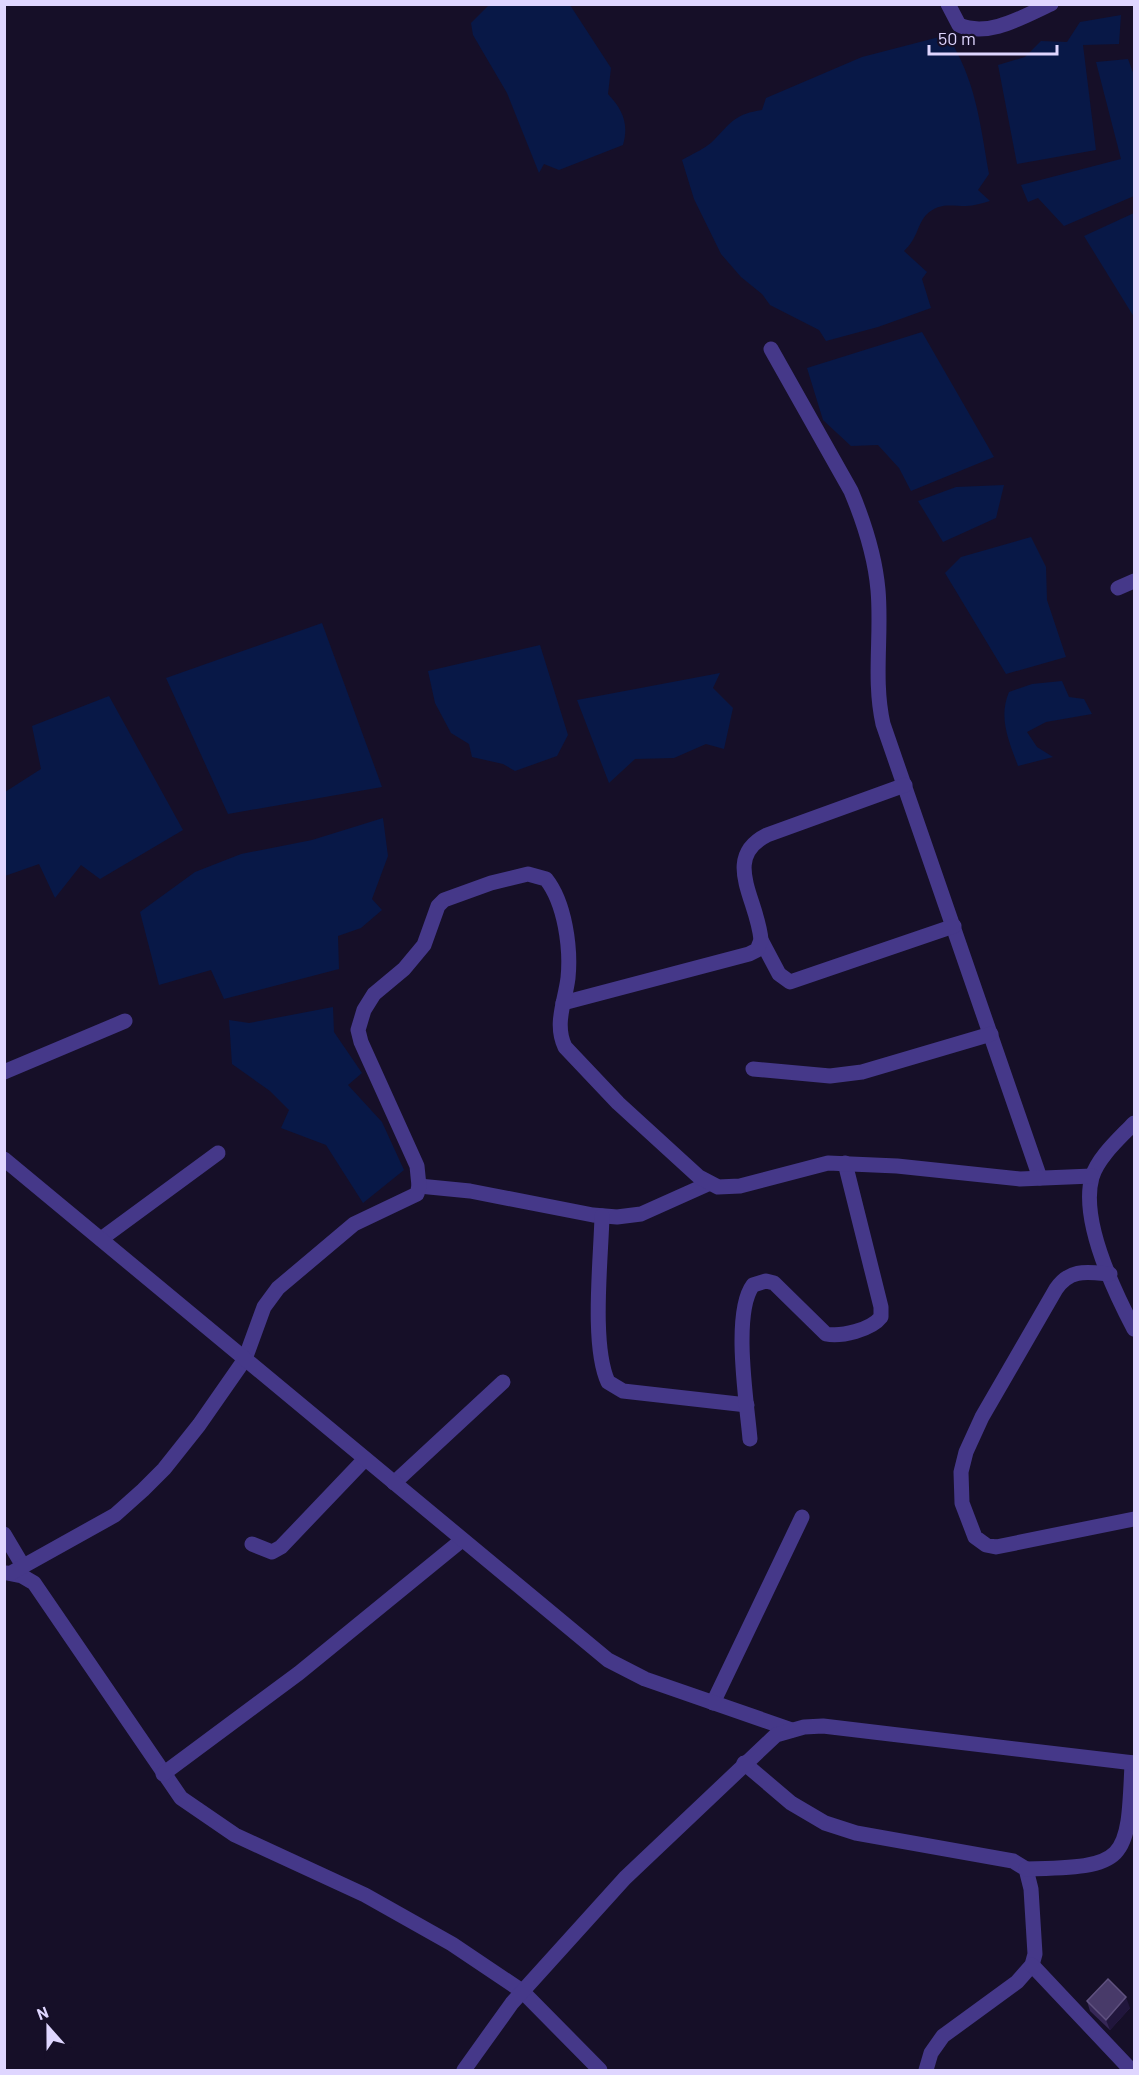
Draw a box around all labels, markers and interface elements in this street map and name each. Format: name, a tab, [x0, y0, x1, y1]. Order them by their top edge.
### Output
scale bar	[929, 18, 1056, 56]
text: 50 m	[938, 27, 976, 49]
north arrow	[18, 1997, 78, 2057]
text: N	[34, 2002, 51, 2023]

